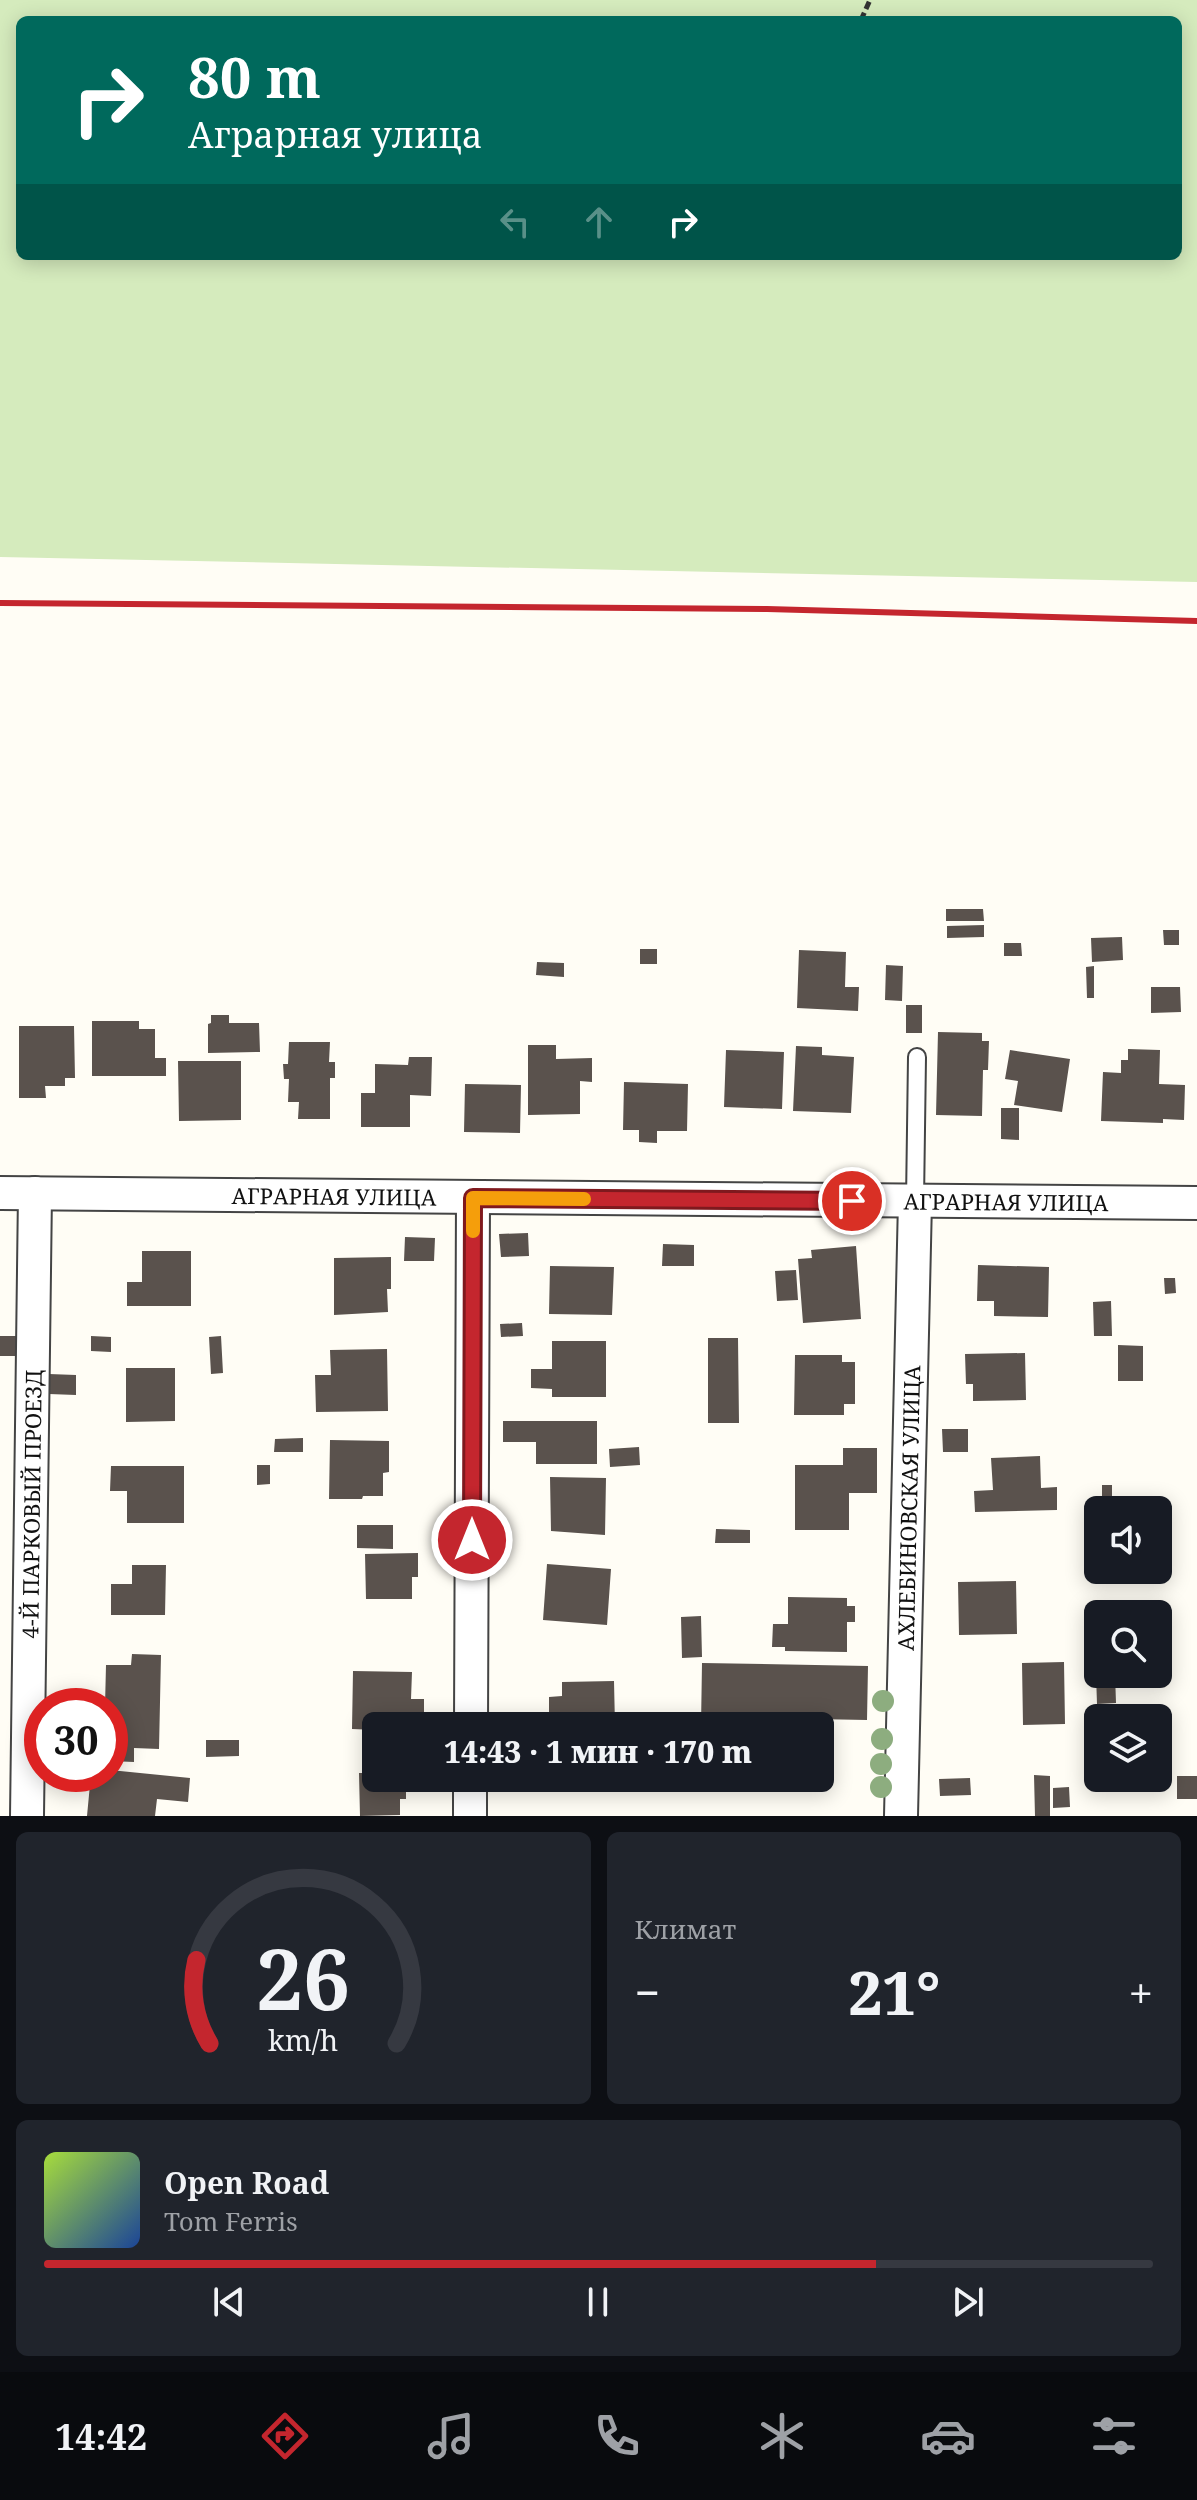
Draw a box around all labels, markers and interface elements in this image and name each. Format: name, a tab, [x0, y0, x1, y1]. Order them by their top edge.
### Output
text: 80 m	[188, 38, 321, 114]
icon: right	[56, 48, 160, 152]
text: Аграрная улица	[188, 110, 482, 159]
icon: left	[493, 200, 537, 244]
icon: ahead	[577, 200, 621, 244]
icon: right	[661, 200, 705, 244]
pin	[818, 1167, 886, 1235]
icon: arrive	[830, 1179, 874, 1223]
street label: АГРАРНАЯ УЛИЦА	[232, 1180, 437, 1212]
street label: АГРАРНАЯ УЛИЦА	[904, 1186, 1109, 1217]
street label: АХЛЕБИНОВСКАЯ УЛИЦА	[890, 1364, 926, 1651]
street label: 4-Й ПАРКОВЫЙ ПРОЕЗД	[14, 1369, 48, 1639]
map controls	[1084, 1496, 1172, 1792]
button: sound	[1084, 1496, 1172, 1584]
position arrow	[430, 1498, 514, 1582]
button: search	[1084, 1600, 1172, 1688]
speed limit sign: 30	[24, 1688, 128, 1792]
button: layers	[1084, 1704, 1172, 1792]
text: 14:43 · 1 мин · 170 m	[444, 1731, 752, 1772]
text: Климат	[635, 1911, 736, 1947]
text: 26	[256, 1921, 350, 2034]
text: 21°	[848, 1951, 940, 2033]
text: −	[635, 1962, 660, 2022]
text: +	[1128, 1962, 1153, 2022]
text: km/h	[268, 2020, 338, 2059]
text: Open Road	[164, 2162, 329, 2203]
text: Tom Ferris	[164, 2203, 298, 2239]
icon: previous	[207, 2280, 251, 2324]
icon: pause	[576, 2280, 620, 2324]
icon: next	[946, 2280, 990, 2324]
icon: directions	[257, 2408, 313, 2464]
icon: music	[423, 2408, 479, 2464]
icon: phone	[589, 2408, 645, 2464]
icon: climate	[754, 2408, 810, 2464]
icon: car	[920, 2408, 976, 2464]
icon: filters	[1086, 2408, 1142, 2464]
text: 14:42	[55, 2412, 147, 2461]

